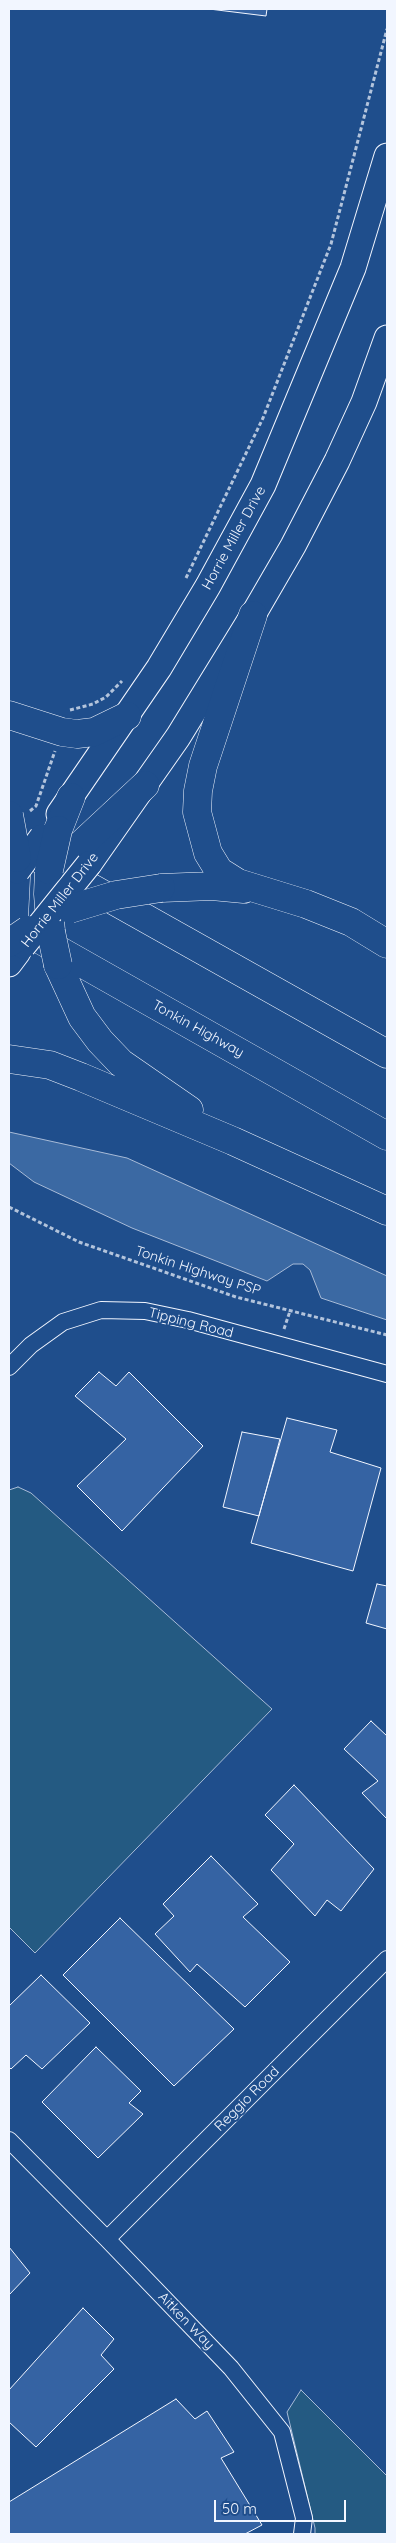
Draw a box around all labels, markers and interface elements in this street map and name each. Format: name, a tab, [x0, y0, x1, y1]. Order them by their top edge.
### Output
street label: Horrie Miller Drive	[199, 483, 269, 593]
street label: Horrie Miller Drive	[18, 849, 102, 951]
street label: Tonkin Highway	[149, 997, 247, 1061]
street label: Tonkin Highway PSP	[133, 1243, 263, 1299]
street label: Tipping Road	[147, 1304, 235, 1342]
street label: Reggio Road	[211, 2063, 283, 2135]
street label: Aitken Way	[154, 2289, 218, 2353]
scale bar	[216, 2490, 348, 2522]
text: 50 m	[222, 2499, 257, 2518]

